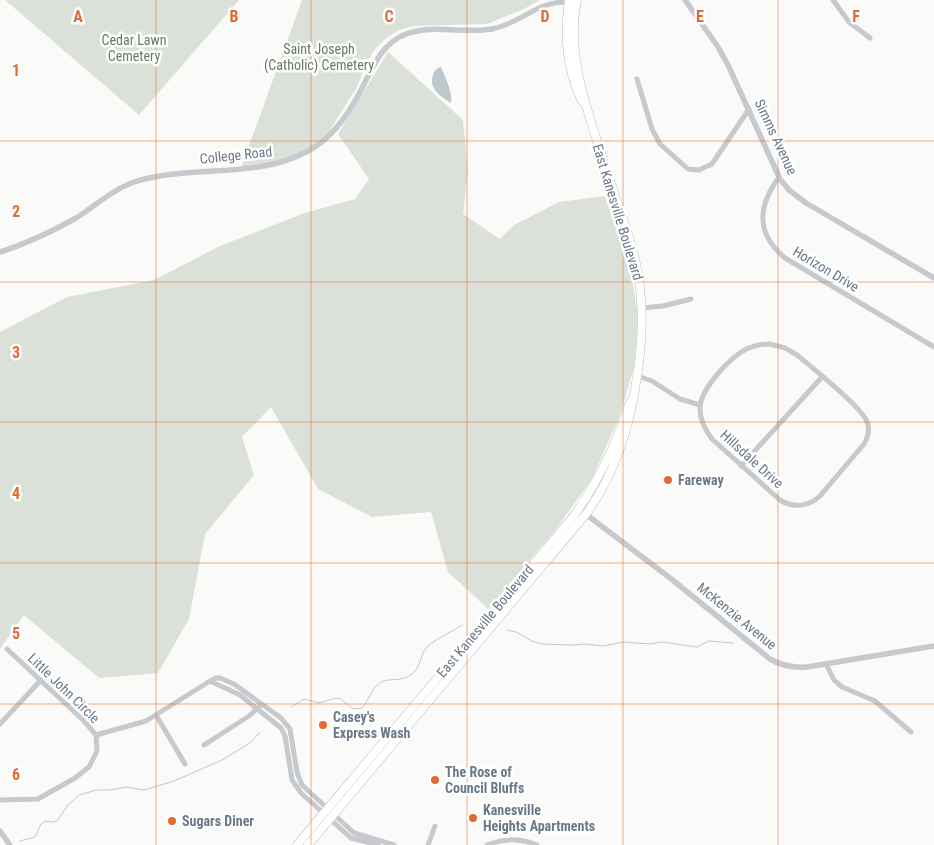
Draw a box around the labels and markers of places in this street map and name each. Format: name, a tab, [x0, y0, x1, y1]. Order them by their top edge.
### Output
place label: Fareway	[678, 472, 725, 488]
marker: Fareway	[662, 474, 674, 486]
place label: Casey's Express Wash	[333, 709, 410, 741]
marker: Casey's Express Wash	[317, 719, 329, 731]
place label: The Rose of Council Bluffs	[445, 764, 524, 796]
marker: The Rose of Council Bluffs	[429, 774, 441, 786]
place label: Kanesville Heights Apartments	[483, 802, 595, 834]
marker: Kanesville Heights Apartments	[467, 812, 479, 824]
place label: Sugars Diner	[182, 813, 254, 829]
marker: Sugars Diner	[166, 815, 178, 827]

